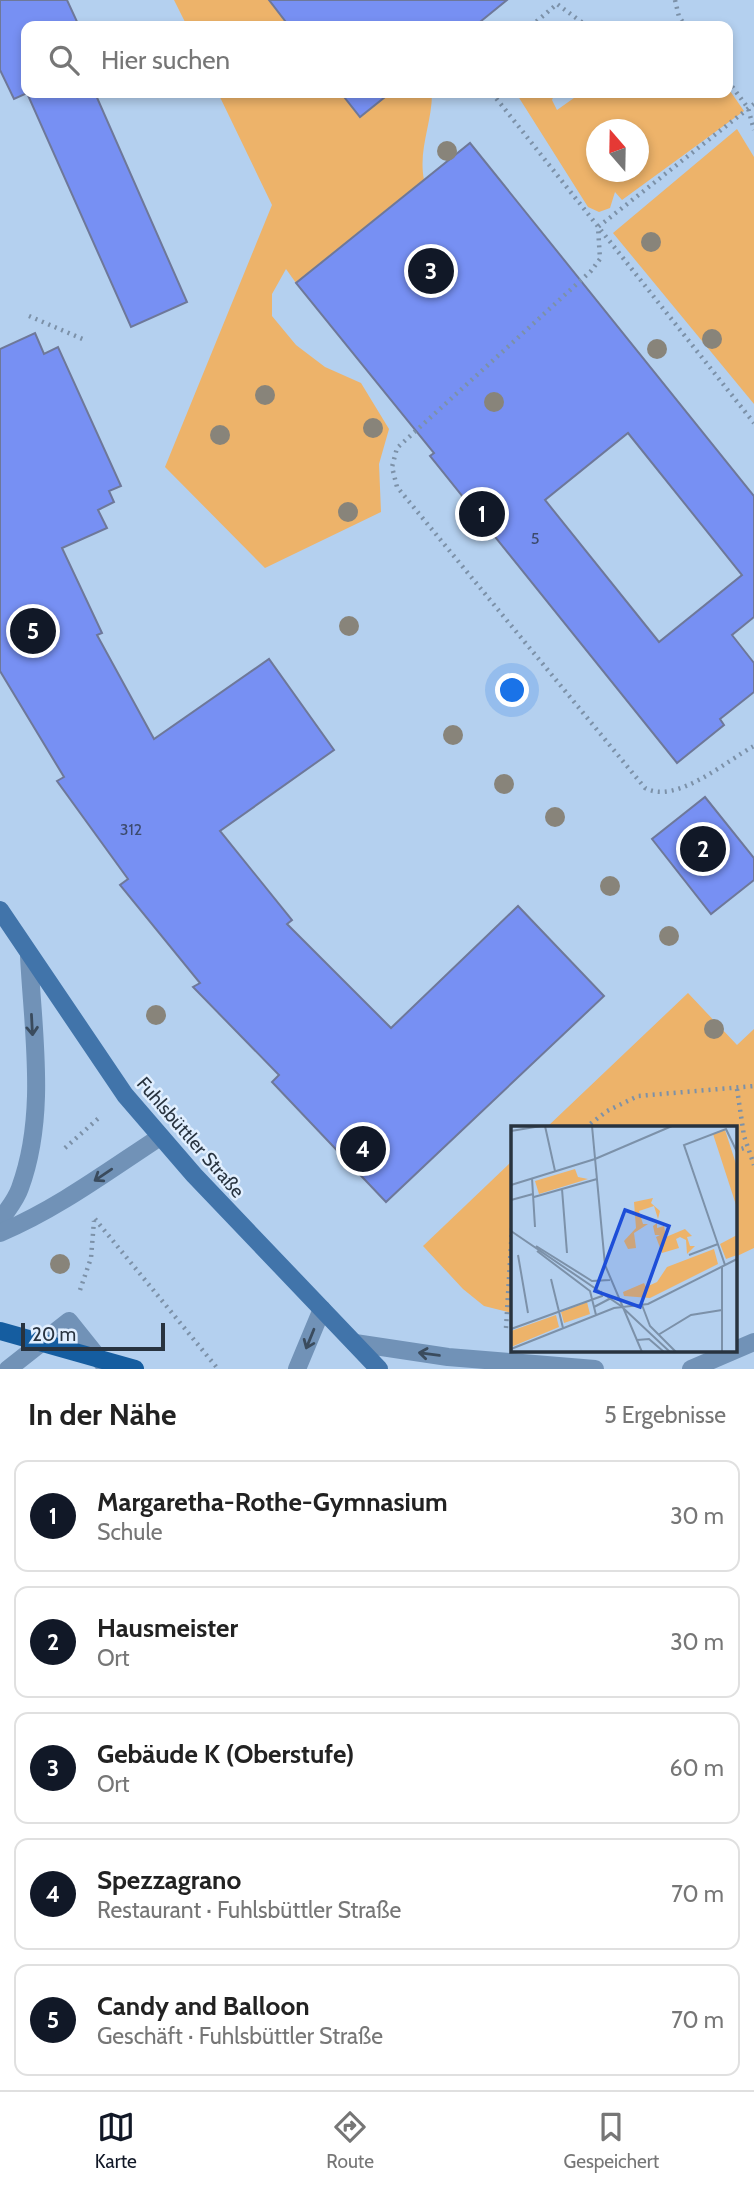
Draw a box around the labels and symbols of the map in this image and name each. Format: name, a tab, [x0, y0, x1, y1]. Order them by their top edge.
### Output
north arrow	[586, 119, 649, 182]
pin: 3	[408, 245, 454, 297]
pin: 1	[459, 488, 505, 540]
house number: 5	[531, 529, 539, 548]
pin: 5	[10, 605, 56, 657]
your location	[495, 673, 529, 707]
house number: 312	[120, 820, 142, 839]
pin: 2	[680, 823, 726, 875]
one-way arrow	[26, 1013, 39, 1036]
street label: Fuhlsbüttler Straße	[132, 1072, 249, 1203]
pin: 4	[340, 1123, 386, 1175]
inset map	[511, 1126, 736, 1352]
one-way arrow	[94, 1167, 113, 1182]
scale bar	[21, 1320, 164, 1352]
one-way arrow	[303, 1327, 316, 1349]
one-way arrow	[418, 1347, 441, 1360]

